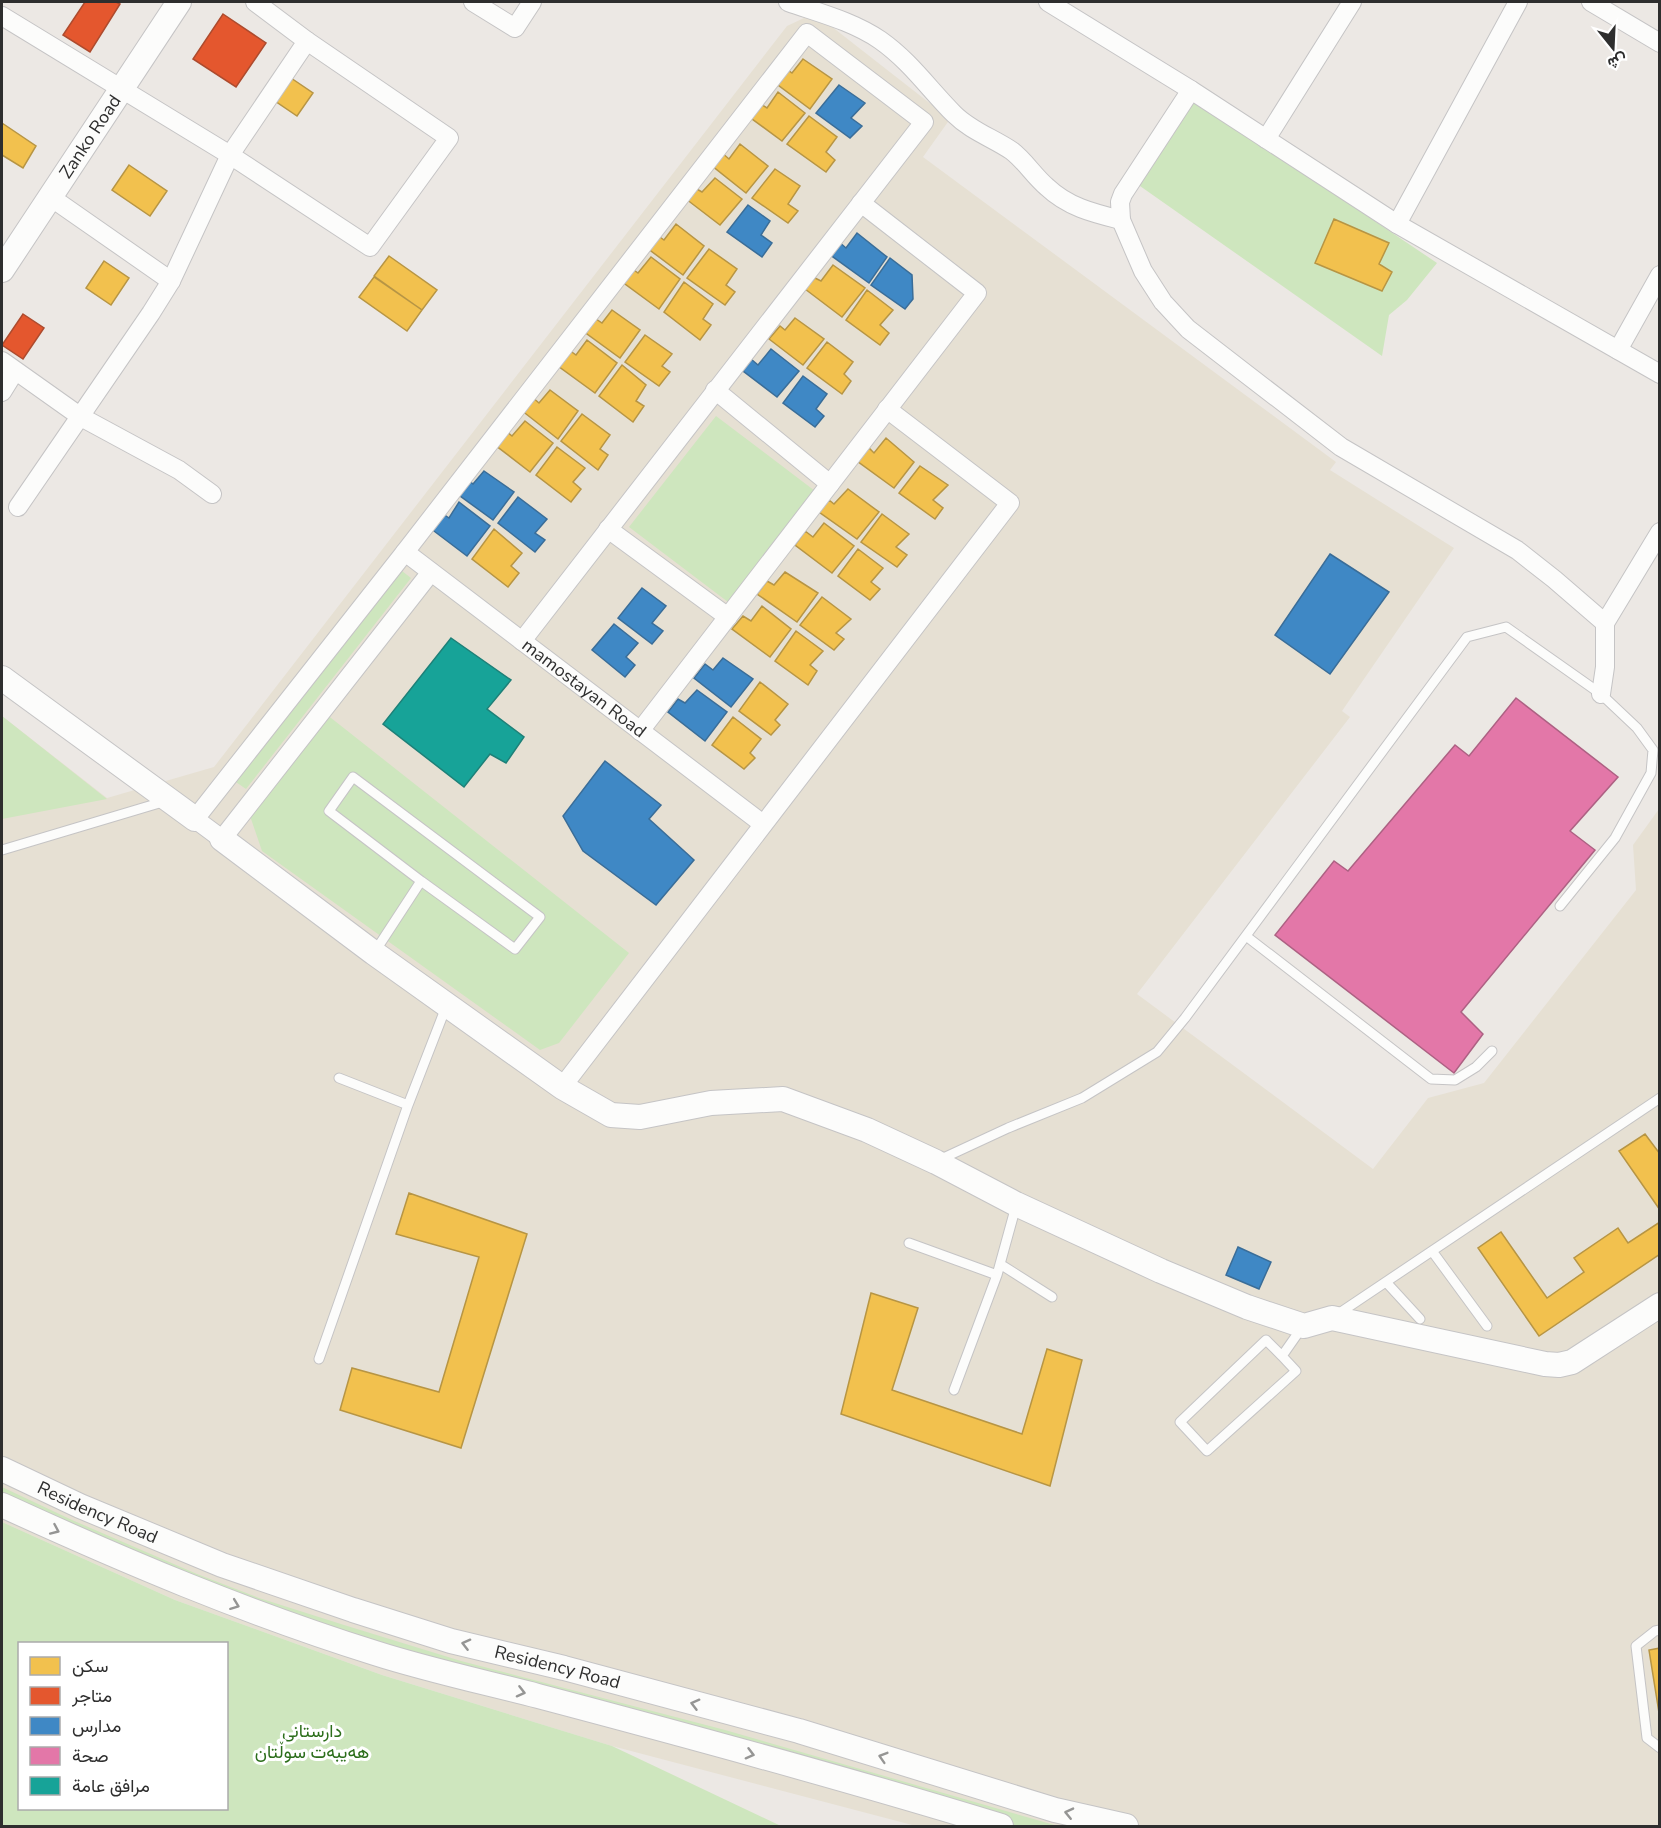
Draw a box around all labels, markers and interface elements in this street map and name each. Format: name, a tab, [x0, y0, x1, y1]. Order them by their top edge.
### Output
north arrow	[1583, 18, 1643, 78]
text: ش	[1605, 48, 1630, 75]
street label: Zanko Road	[54, 90, 127, 183]
street label: mamostayan Road	[517, 633, 651, 743]
street label: Residency Road	[34, 1476, 161, 1549]
one-way arrow	[48, 1522, 59, 1534]
one-way arrow	[228, 1598, 239, 1610]
one-way arrow	[461, 1638, 471, 1651]
street label: Residency Road	[492, 1640, 623, 1695]
legend	[18, 1642, 228, 1810]
text: سكن	[72, 1654, 108, 1678]
text: متاجر	[71, 1684, 112, 1708]
one-way arrow	[516, 1685, 526, 1698]
one-way arrow	[690, 1699, 701, 1711]
text: مدارس	[72, 1714, 121, 1738]
park label: دارستانی هەیبەت سوڵتان	[255, 1719, 369, 1764]
text: صحة	[72, 1744, 109, 1768]
one-way arrow	[745, 1747, 755, 1760]
one-way arrow	[878, 1752, 889, 1764]
text: مرافق عامة	[72, 1774, 150, 1798]
one-way arrow	[1064, 1808, 1074, 1821]

